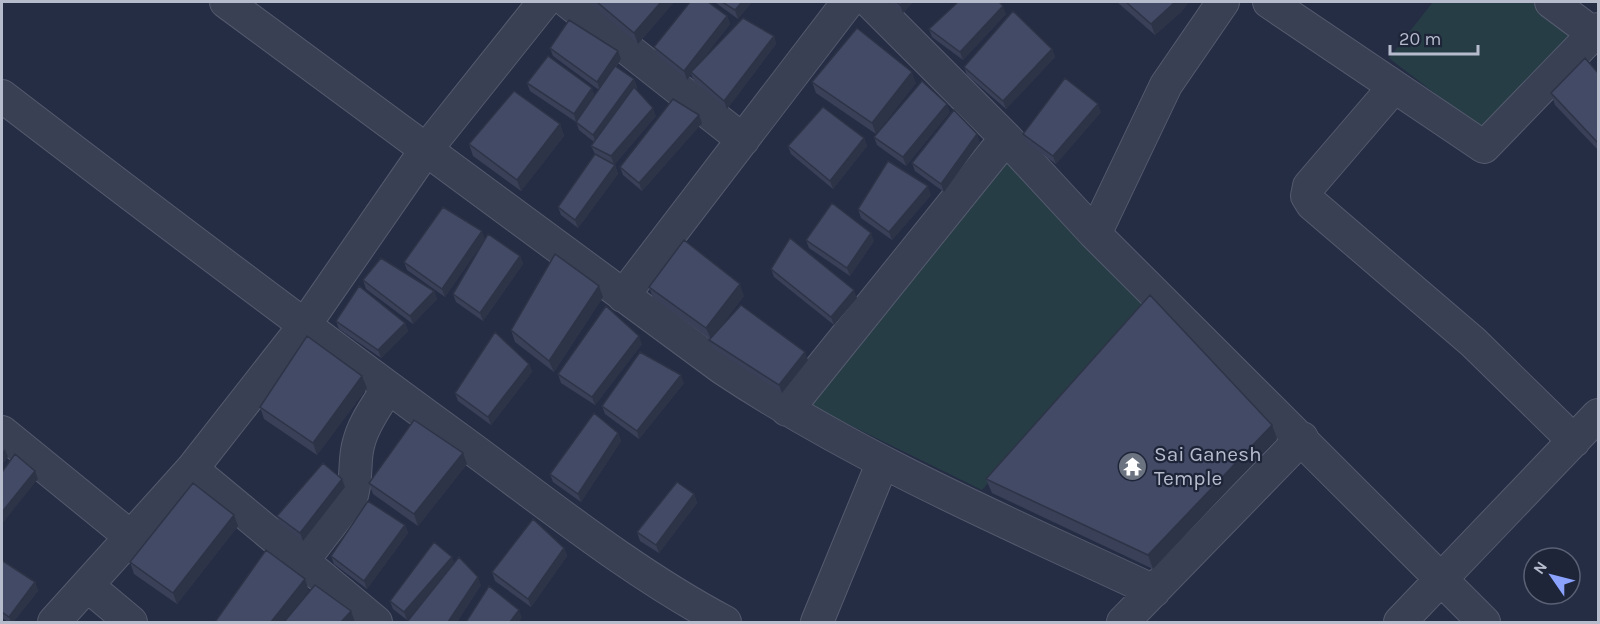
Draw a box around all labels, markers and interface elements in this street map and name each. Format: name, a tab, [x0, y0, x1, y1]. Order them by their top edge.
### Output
scale bar	[1390, 18, 1478, 56]
text: 20 m	[1399, 28, 1441, 50]
place label: Sai Ganesh Temple	[1154, 442, 1262, 490]
temple icon: Sai Ganesh Temple	[1117, 450, 1149, 482]
north arrow	[1522, 546, 1582, 606]
text: N	[1529, 558, 1551, 578]

